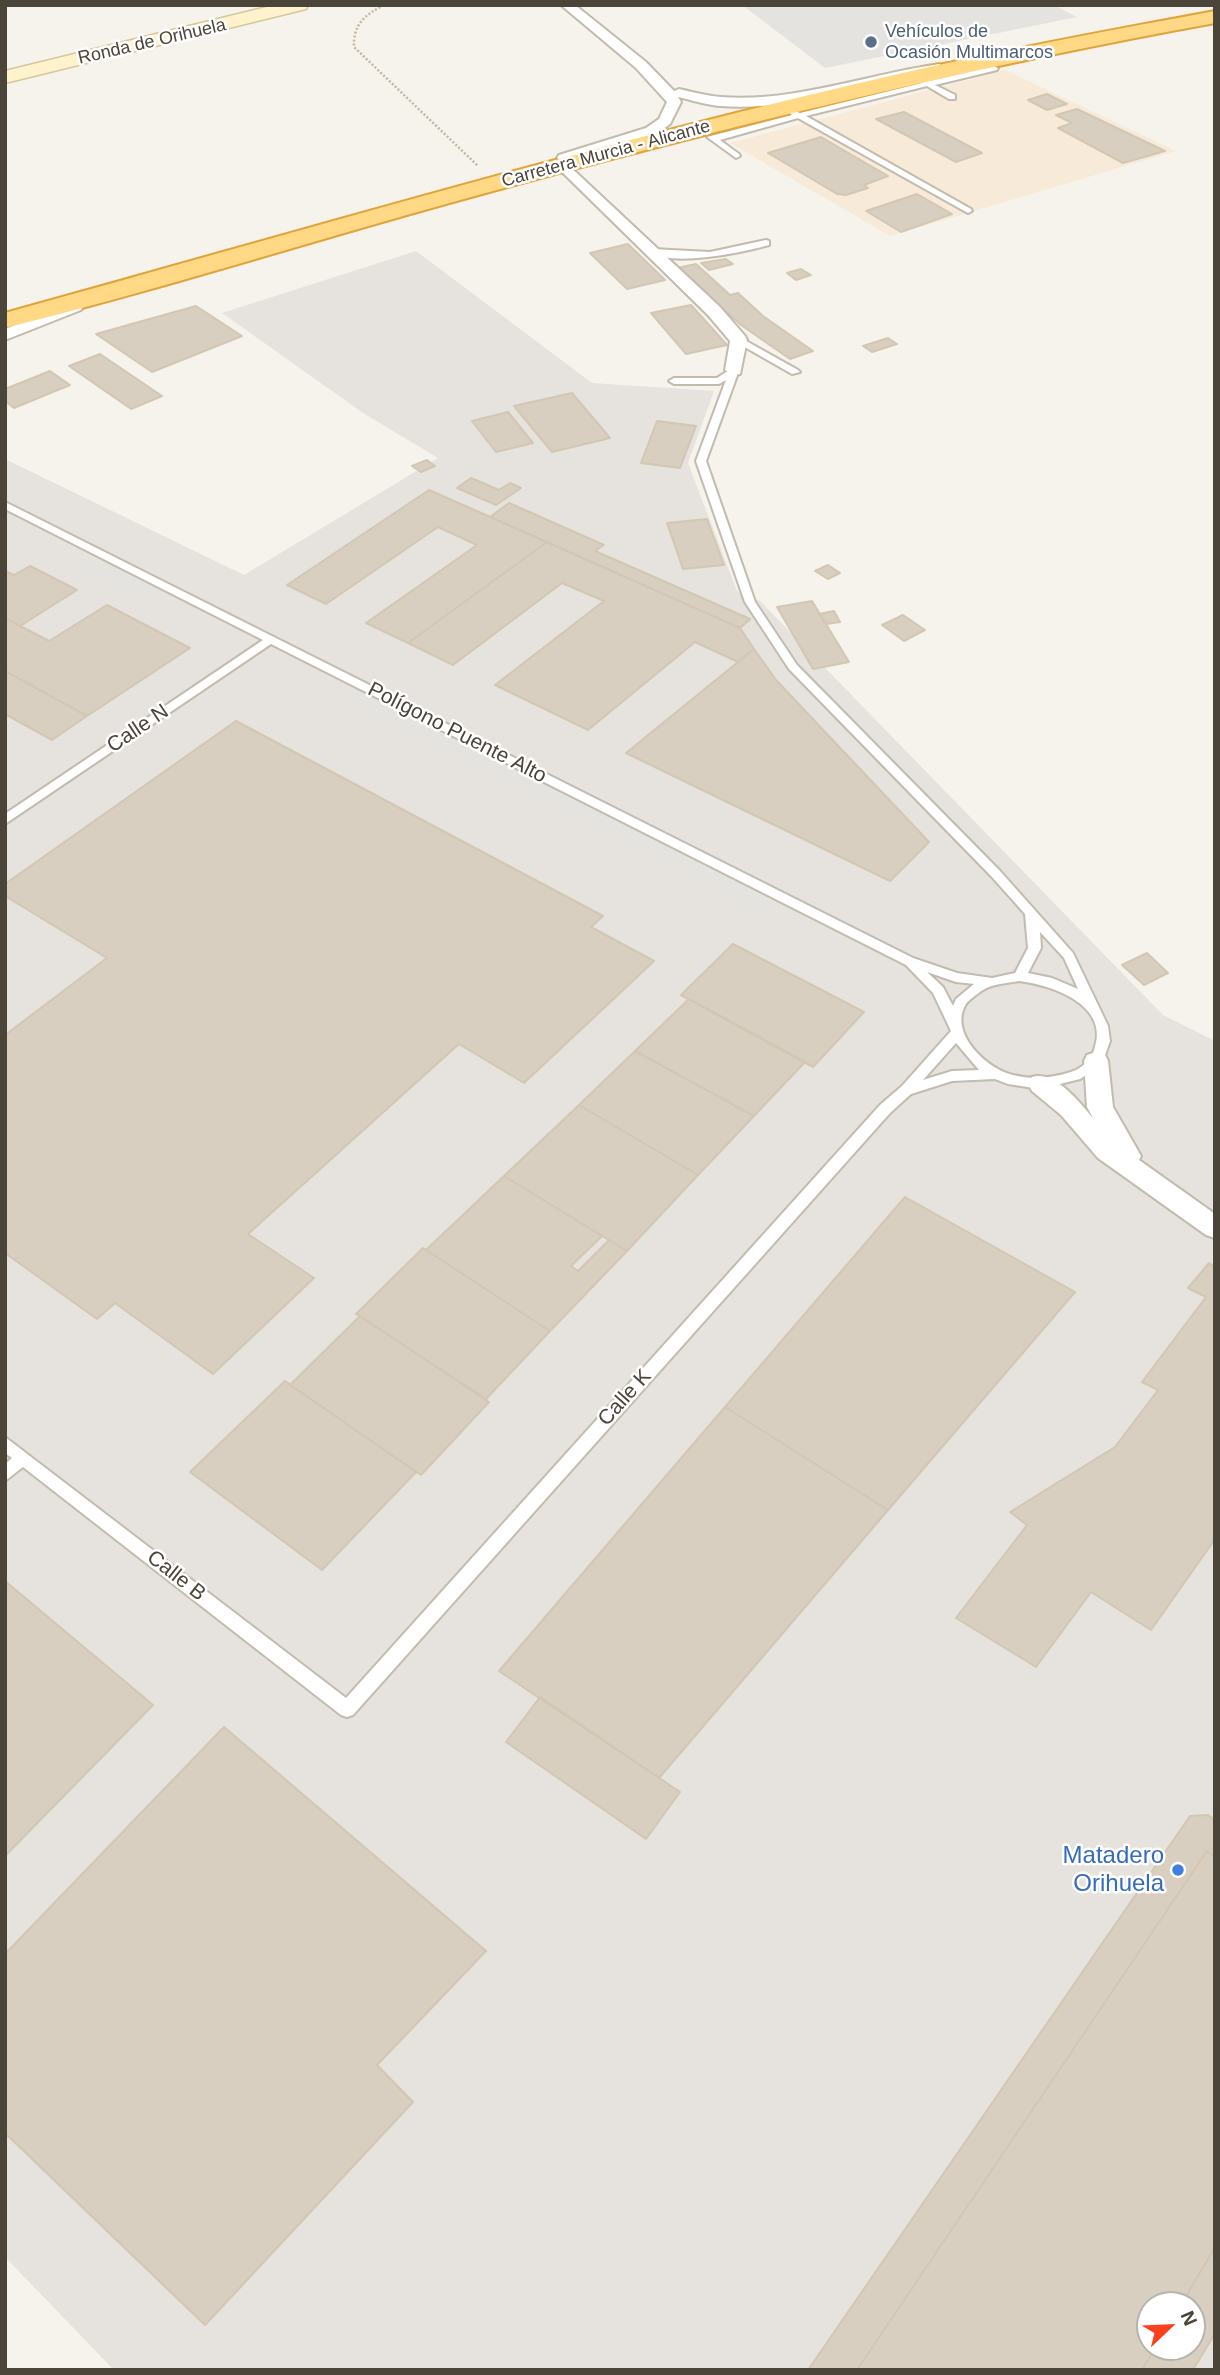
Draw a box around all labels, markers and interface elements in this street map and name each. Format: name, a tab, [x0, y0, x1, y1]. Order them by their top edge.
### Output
street label: Ronda de Orihuela	[76, 14, 228, 70]
place label: Vehículos de Ocasión Multimarcos	[885, 21, 1053, 64]
marker: Vehículos de Ocasión Multimarcos	[863, 34, 879, 50]
street label: Carretera Murcia - Alicante	[499, 116, 713, 192]
street label: Polígono Puente Alto	[363, 677, 551, 789]
street label: Calle N	[102, 699, 174, 759]
street label: Calle K	[593, 1364, 657, 1432]
street label: Calle B	[142, 1545, 210, 1607]
place label: Matadero Orihuela	[1063, 1842, 1164, 1898]
marker: Matadero Orihuela	[1170, 1862, 1186, 1878]
north arrow	[1136, 2291, 1206, 2361]
text: N	[1177, 2308, 1201, 2329]

